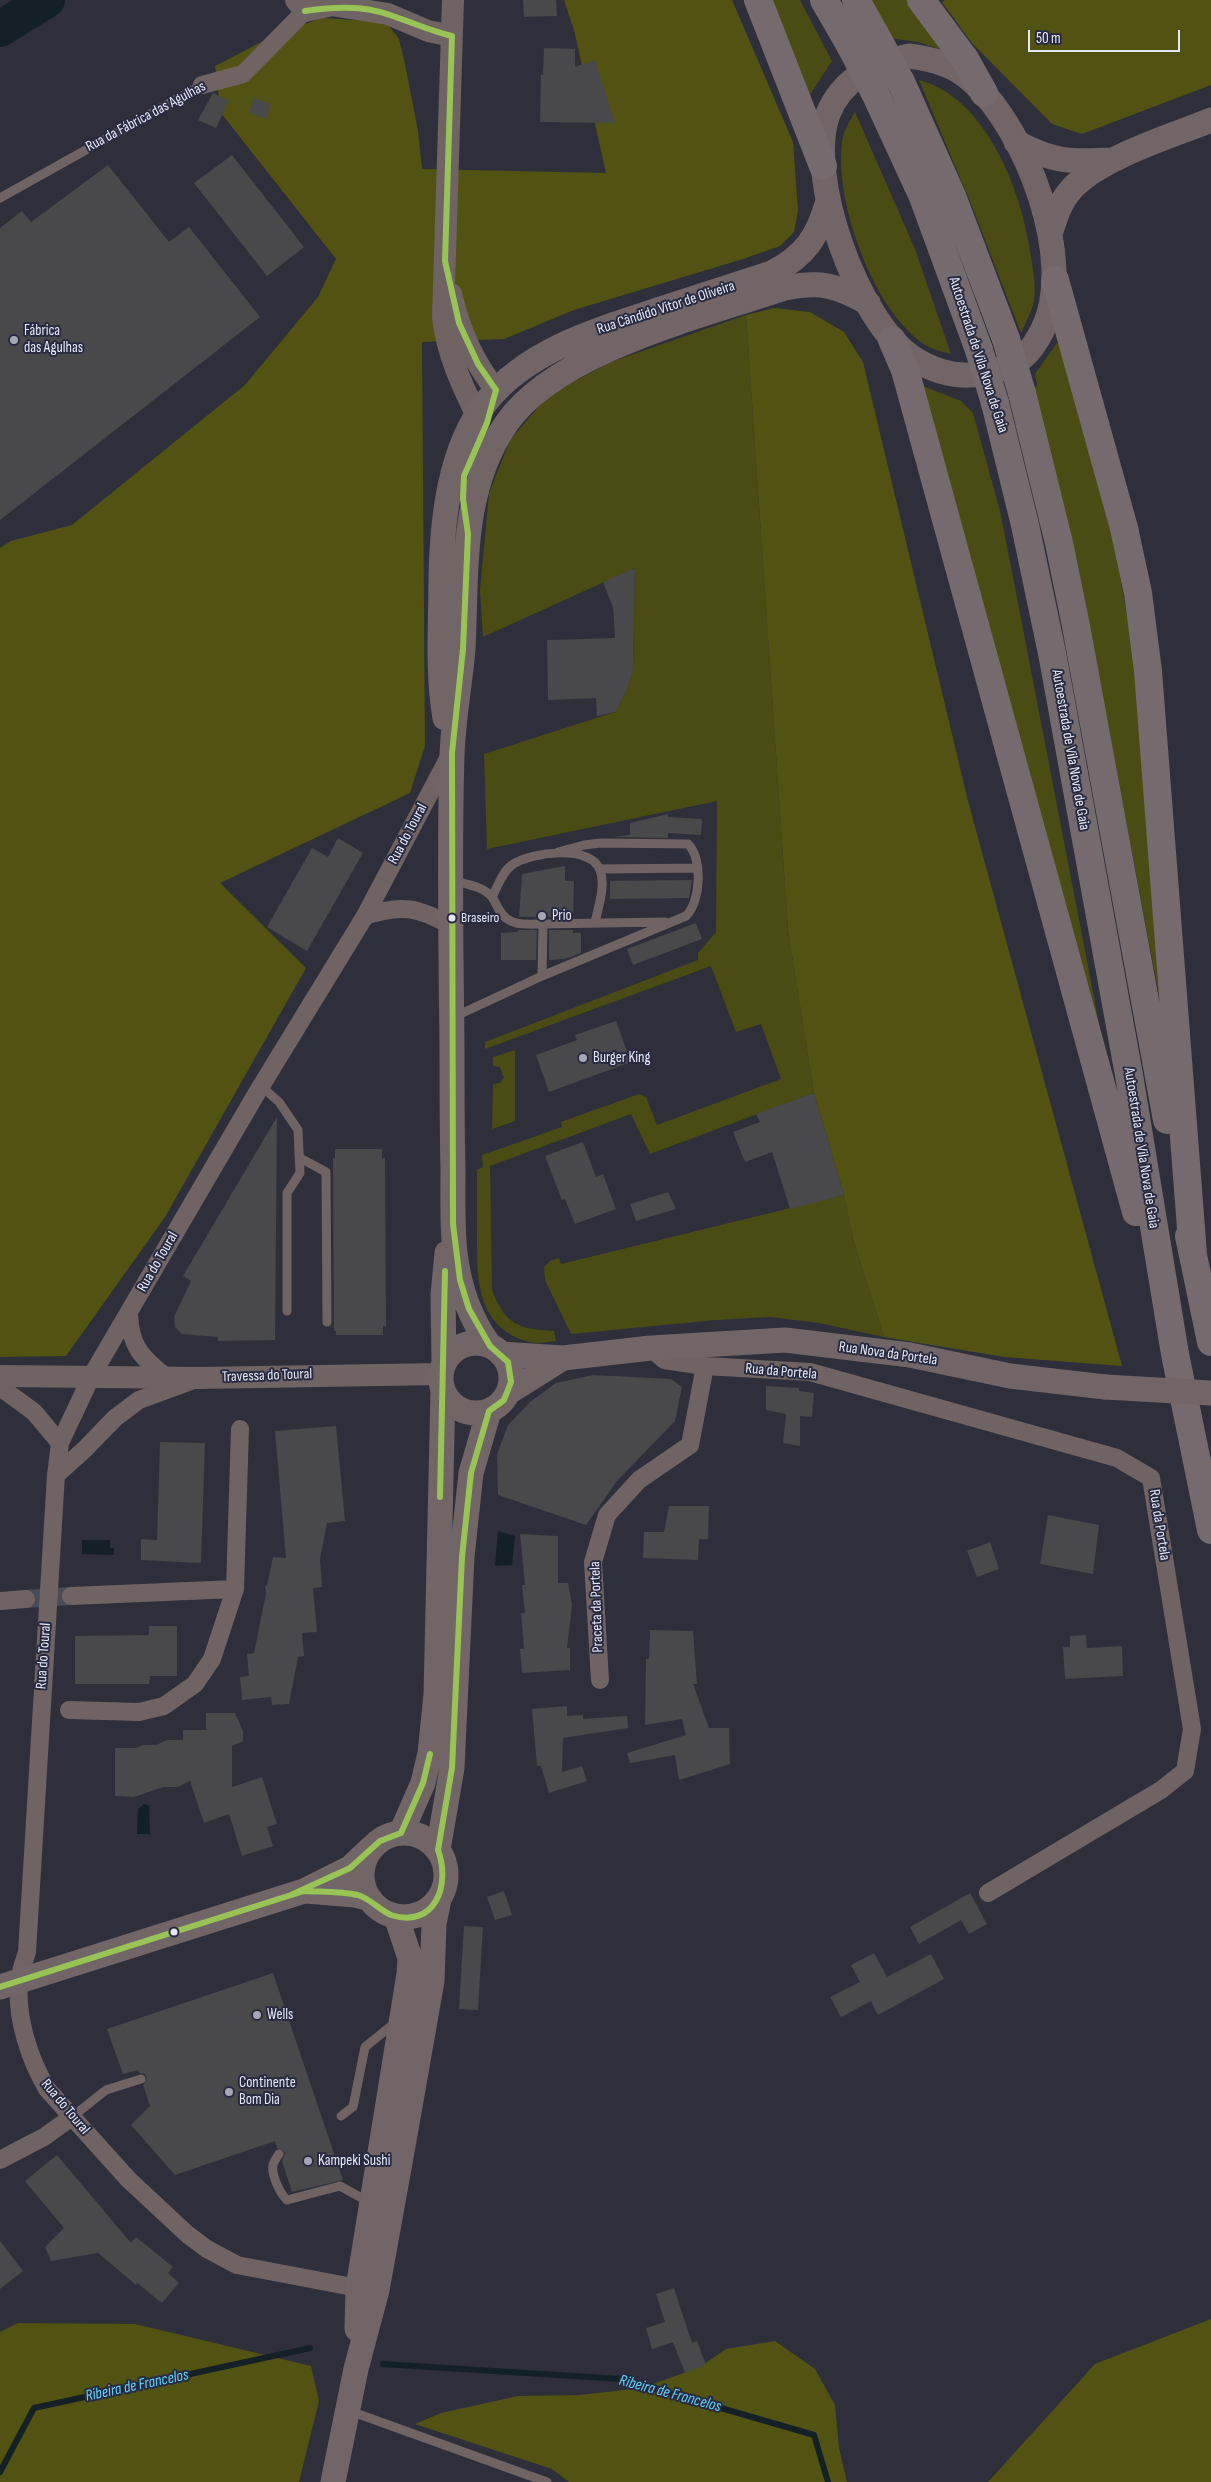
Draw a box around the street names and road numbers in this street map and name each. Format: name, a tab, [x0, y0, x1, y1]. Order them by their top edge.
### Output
street label: Rua da Fábrica das Agulhas	[83, 78, 209, 156]
street label: Autoestrada de Vila Nova de Gaia	[944, 275, 1012, 435]
street label: Rua Cândido Vitor de Oliveira	[595, 277, 737, 339]
street label: Autoestrada de Vila Nova de Gaia	[1047, 668, 1093, 832]
street label: Rua do Toural	[384, 800, 432, 868]
street label: Autoestrada de Vila Nova de Gaia	[1119, 1066, 1163, 1230]
street label: Rua do Toural	[134, 1229, 182, 1295]
street label: Rua Nova da Portela	[838, 1338, 938, 1370]
street label: Rua da Portela	[744, 1360, 818, 1384]
street label: Travessa do Toural	[222, 1365, 312, 1387]
street label: Rua da Portela	[1144, 1488, 1174, 1562]
street label: Praceta da Portela	[586, 1561, 608, 1653]
street label: Rua do Toural	[33, 1622, 55, 1690]
street label: Rua do Toural	[37, 2076, 93, 2138]

